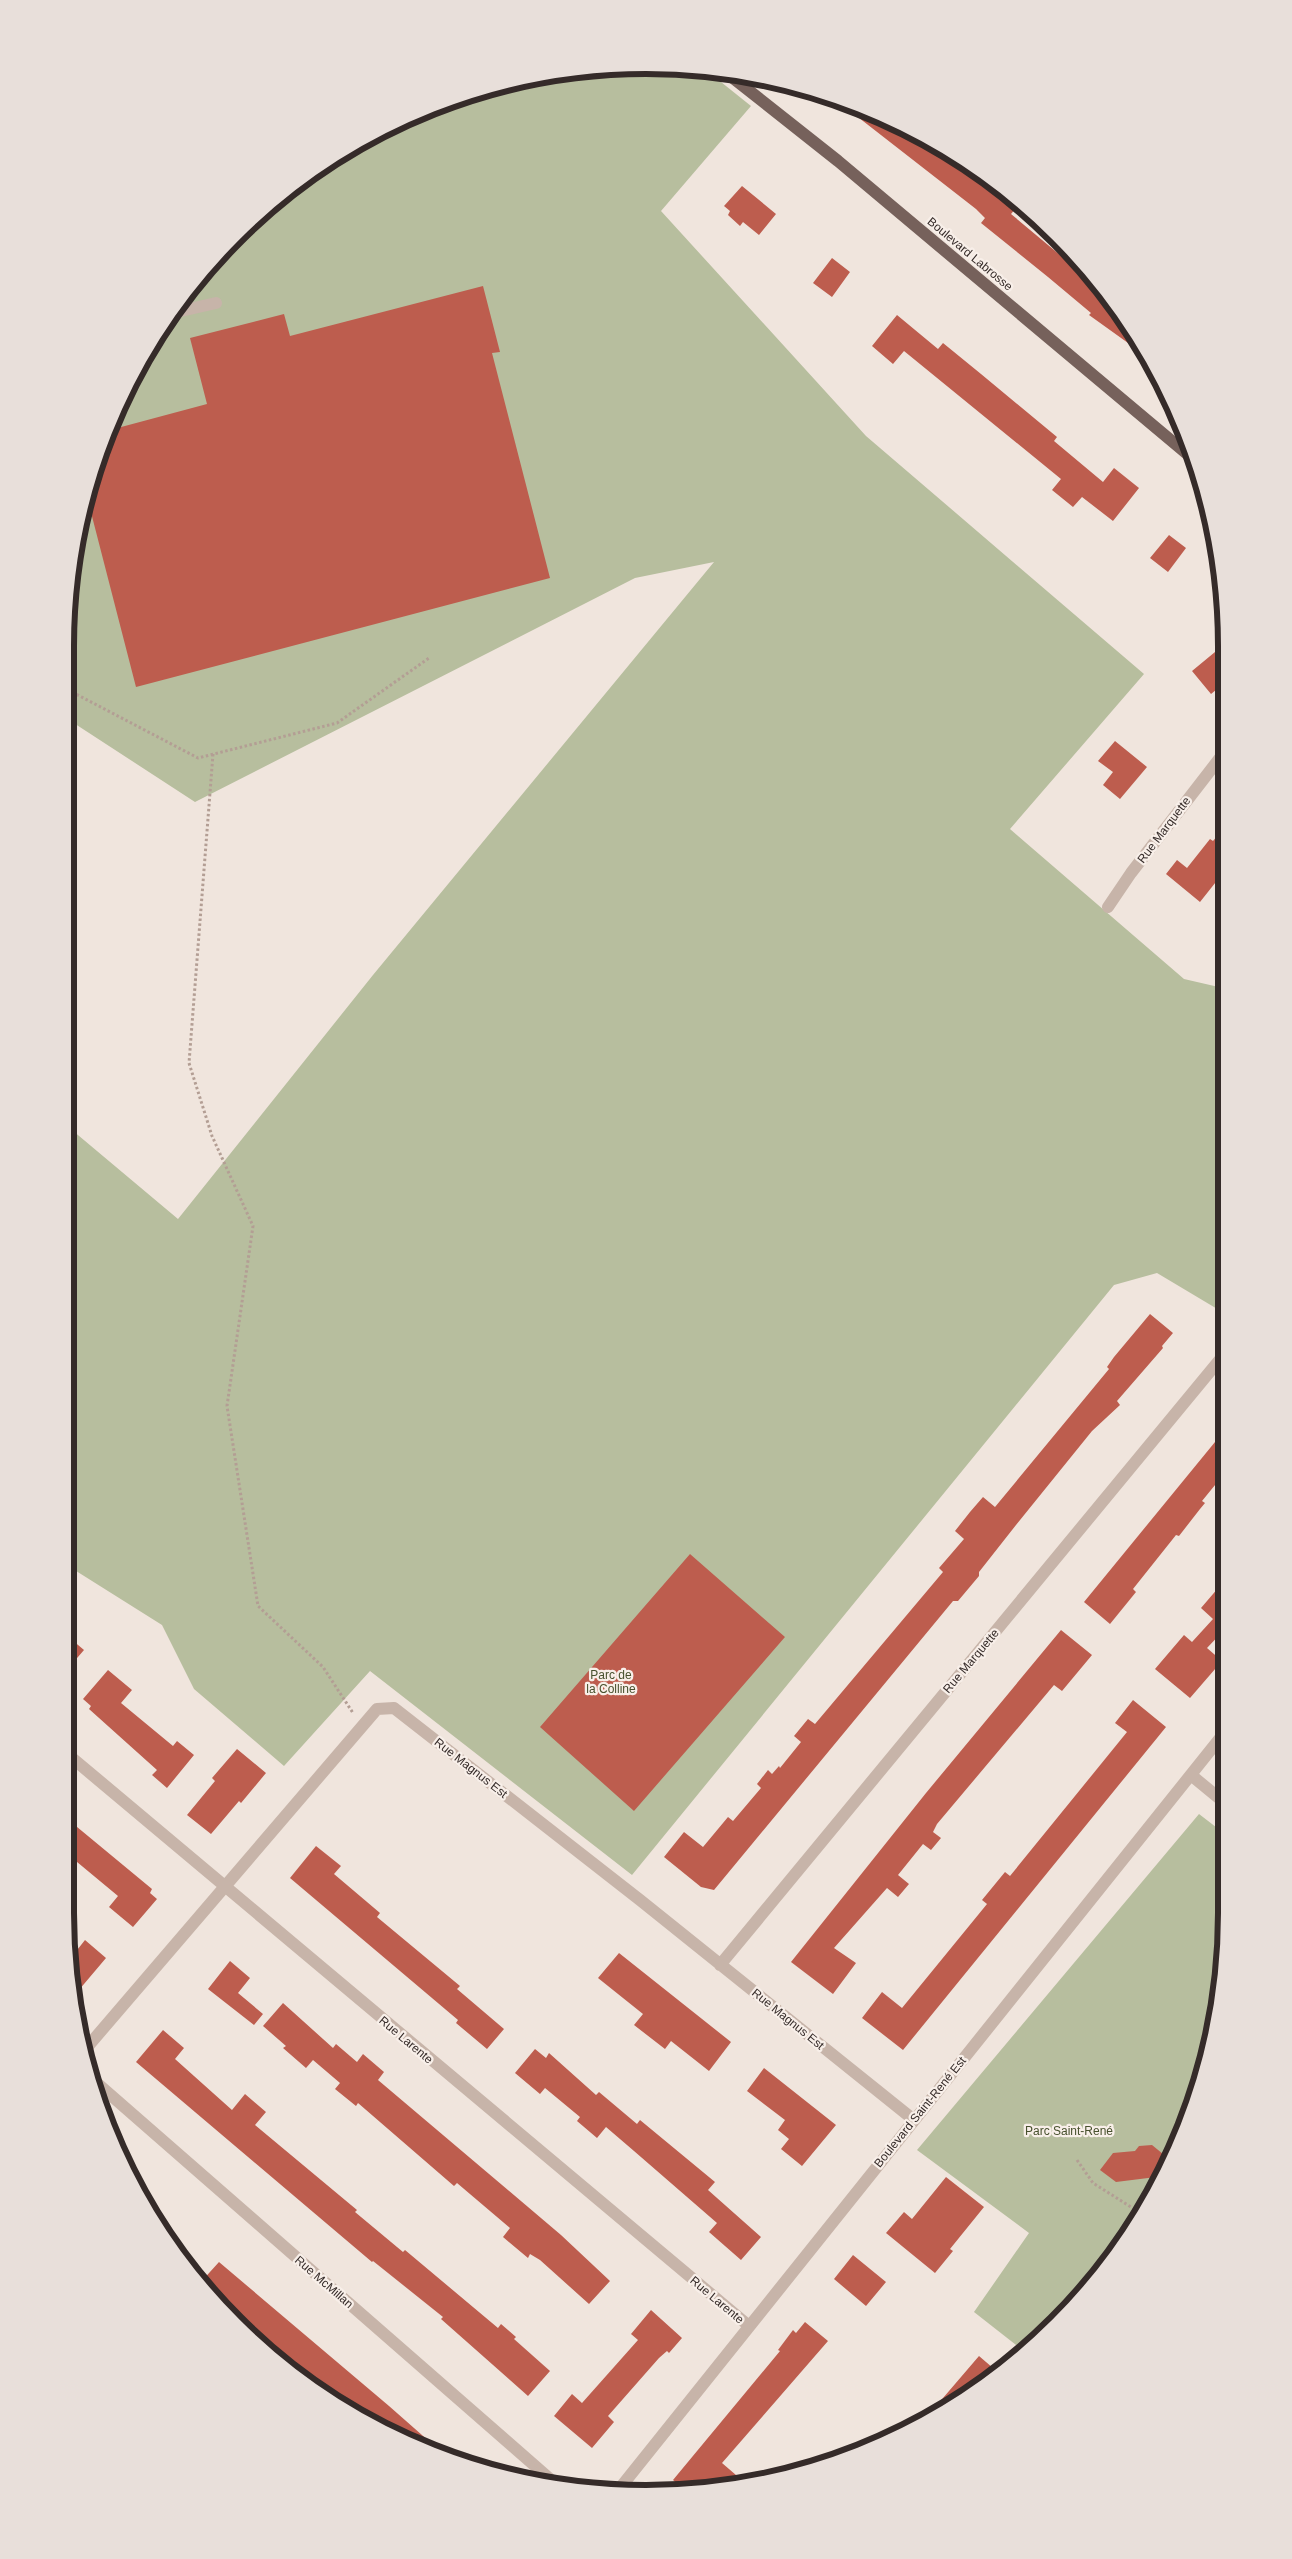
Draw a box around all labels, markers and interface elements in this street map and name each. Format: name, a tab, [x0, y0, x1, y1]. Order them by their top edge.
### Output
street label: Boulevard Labrosse	[925, 214, 1016, 294]
street label: Rue Marquette	[1135, 794, 1194, 866]
street label: Rue Marquette	[940, 1626, 1002, 1696]
park label: Parc de la Colline	[586, 1668, 636, 1696]
street label: Rue Magnus Est	[432, 1735, 511, 1801]
street label: Rue Magnus Est	[749, 1986, 827, 2053]
street label: Rue Larente	[376, 2013, 436, 2067]
street label: Boulevard Saint-René Est	[871, 2053, 969, 2170]
park label: Parc Saint-René	[1025, 2124, 1113, 2138]
street label: Rue McMillan	[292, 2253, 356, 2311]
street label: Rue Larente	[687, 2273, 747, 2327]

